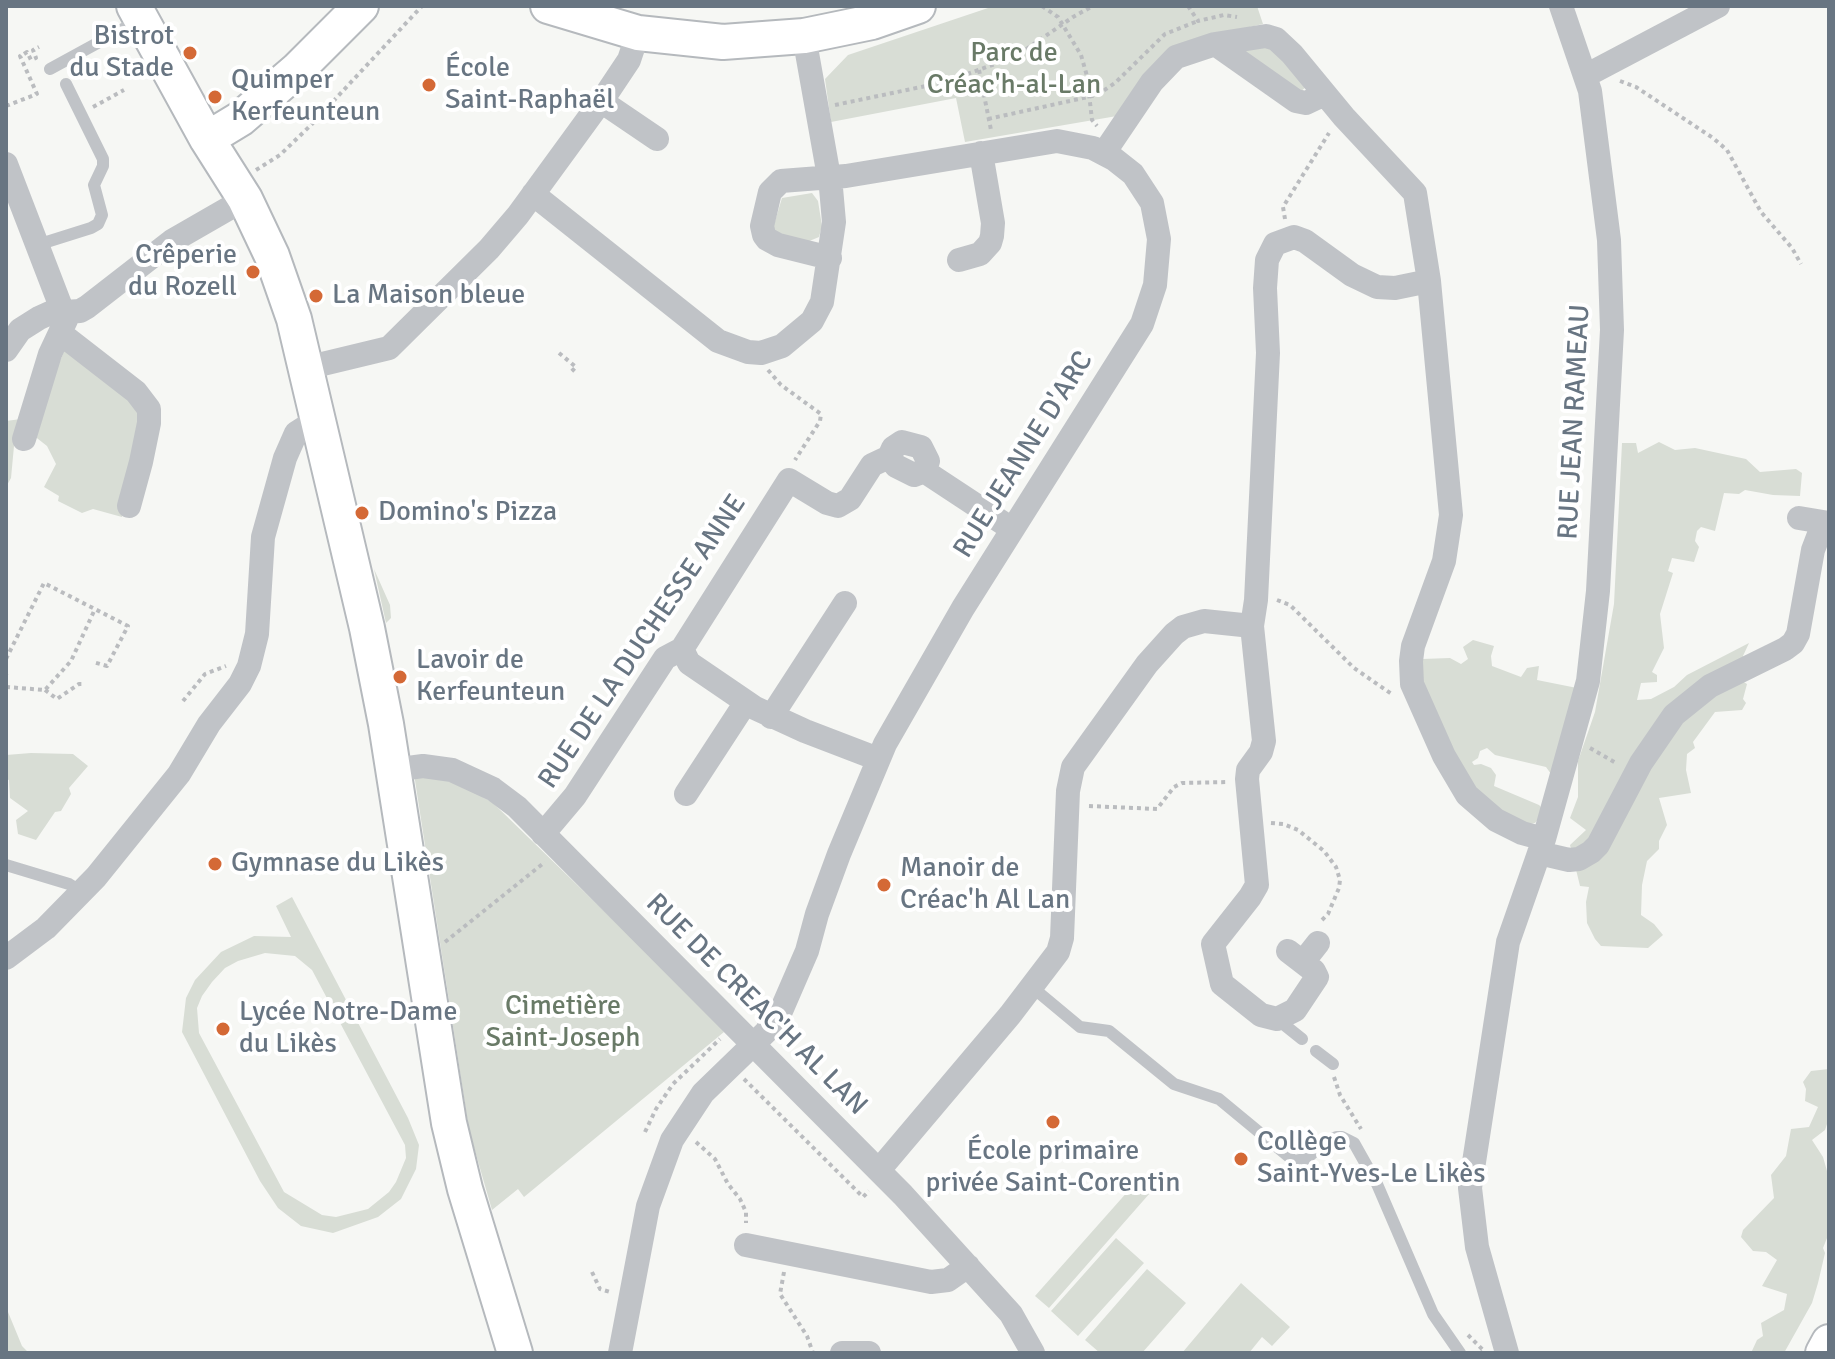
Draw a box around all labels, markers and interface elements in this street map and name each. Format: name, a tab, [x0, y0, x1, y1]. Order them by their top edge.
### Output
place label: Bistrot du Stade	[69, 20, 174, 86]
park label: Parc de Créac'h-al-Lan	[927, 37, 1101, 103]
marker: Bistrot du Stade	[181, 44, 199, 62]
place label: École Saint-Raphaël	[445, 52, 614, 118]
place label: Quimper Kerfeunteun	[231, 64, 380, 130]
marker: École Saint-Raphaël	[420, 76, 438, 94]
marker: Quimper Kerfeunteun	[206, 88, 224, 106]
place label: Crêperie du Rozell	[128, 239, 237, 305]
marker: Crêperie du Rozell	[244, 263, 262, 281]
place label: La Maison bleue	[332, 279, 525, 313]
marker: La Maison bleue	[307, 287, 325, 305]
street label: RUE JEAN RAMEAU	[1552, 303, 1598, 541]
street label: RUE JEANNE D'ARC	[947, 346, 1101, 564]
street label: RUE DE LA DUCHESSE ANNE	[532, 489, 754, 795]
place label: Domino's Pizza	[378, 496, 557, 530]
marker: Domino's Pizza	[353, 504, 371, 522]
place label: Lavoir de Kerfeunteun	[416, 644, 565, 710]
marker: Lavoir de Kerfeunteun	[391, 668, 409, 686]
place label: Gymnase du Likès	[231, 847, 444, 881]
place label: Manoir de Créac'h Al Lan	[900, 852, 1070, 918]
marker: Gymnase du Likès	[206, 855, 224, 873]
marker: Manoir de Créac'h Al Lan	[875, 876, 893, 894]
street label: RUE DE CREAC'H AL LAN	[638, 887, 874, 1123]
park label: Cimetière Saint-Joseph	[485, 990, 641, 1056]
place label: Lycée Notre-Dame du Likès	[239, 996, 457, 1062]
marker: Lycée Notre-Dame du Likès	[214, 1020, 232, 1038]
marker: École primaire privée Saint-Corentin	[1044, 1113, 1062, 1131]
place label: Collège Saint-Yves-Le Likès	[1257, 1126, 1485, 1192]
place label: École primaire privée Saint-Corentin	[926, 1135, 1180, 1201]
marker: Collège Saint-Yves-Le Likès	[1232, 1150, 1250, 1168]

